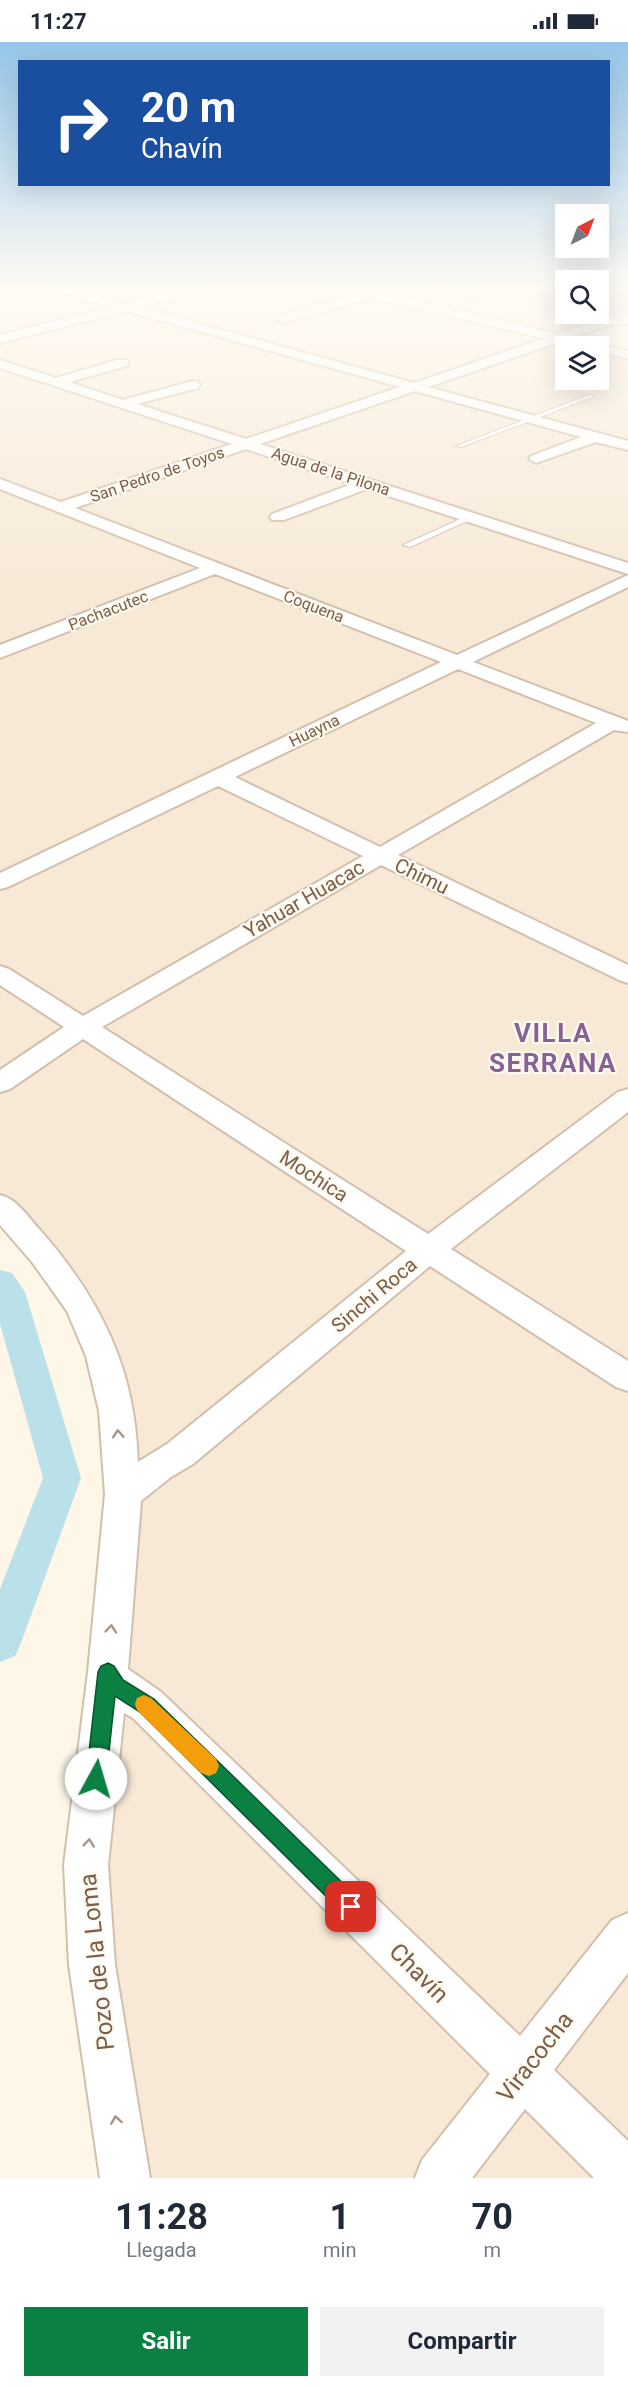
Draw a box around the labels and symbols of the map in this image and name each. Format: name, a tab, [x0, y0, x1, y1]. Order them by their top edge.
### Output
north arrow	[555, 204, 609, 258]
street label: San Pedro de Toyos	[88, 443, 227, 506]
street label: Agua de la Pilona	[269, 443, 393, 500]
street label: Coquena	[281, 586, 347, 627]
street label: Pachacutec	[66, 587, 151, 634]
street label: Huayna	[286, 710, 343, 751]
street label: Chimu	[391, 853, 453, 899]
street label: Yahuar Huacac	[240, 855, 368, 943]
district label: VILLA SERRANA	[489, 1018, 617, 1078]
street label: Mochica	[275, 1145, 353, 1207]
street label: Sinchi Roca	[326, 1252, 422, 1338]
one-way arrow	[112, 1430, 125, 1439]
one-way arrow	[104, 1624, 117, 1633]
position arrow	[64, 1747, 128, 1811]
one-way arrow	[82, 1839, 95, 1848]
street label: Pozo de la Loma	[74, 1872, 120, 2052]
pin	[325, 1881, 376, 1932]
street label: Chavín	[383, 1937, 455, 2009]
street label: Viracocha	[491, 2006, 579, 2108]
one-way arrow	[111, 2116, 123, 2125]

